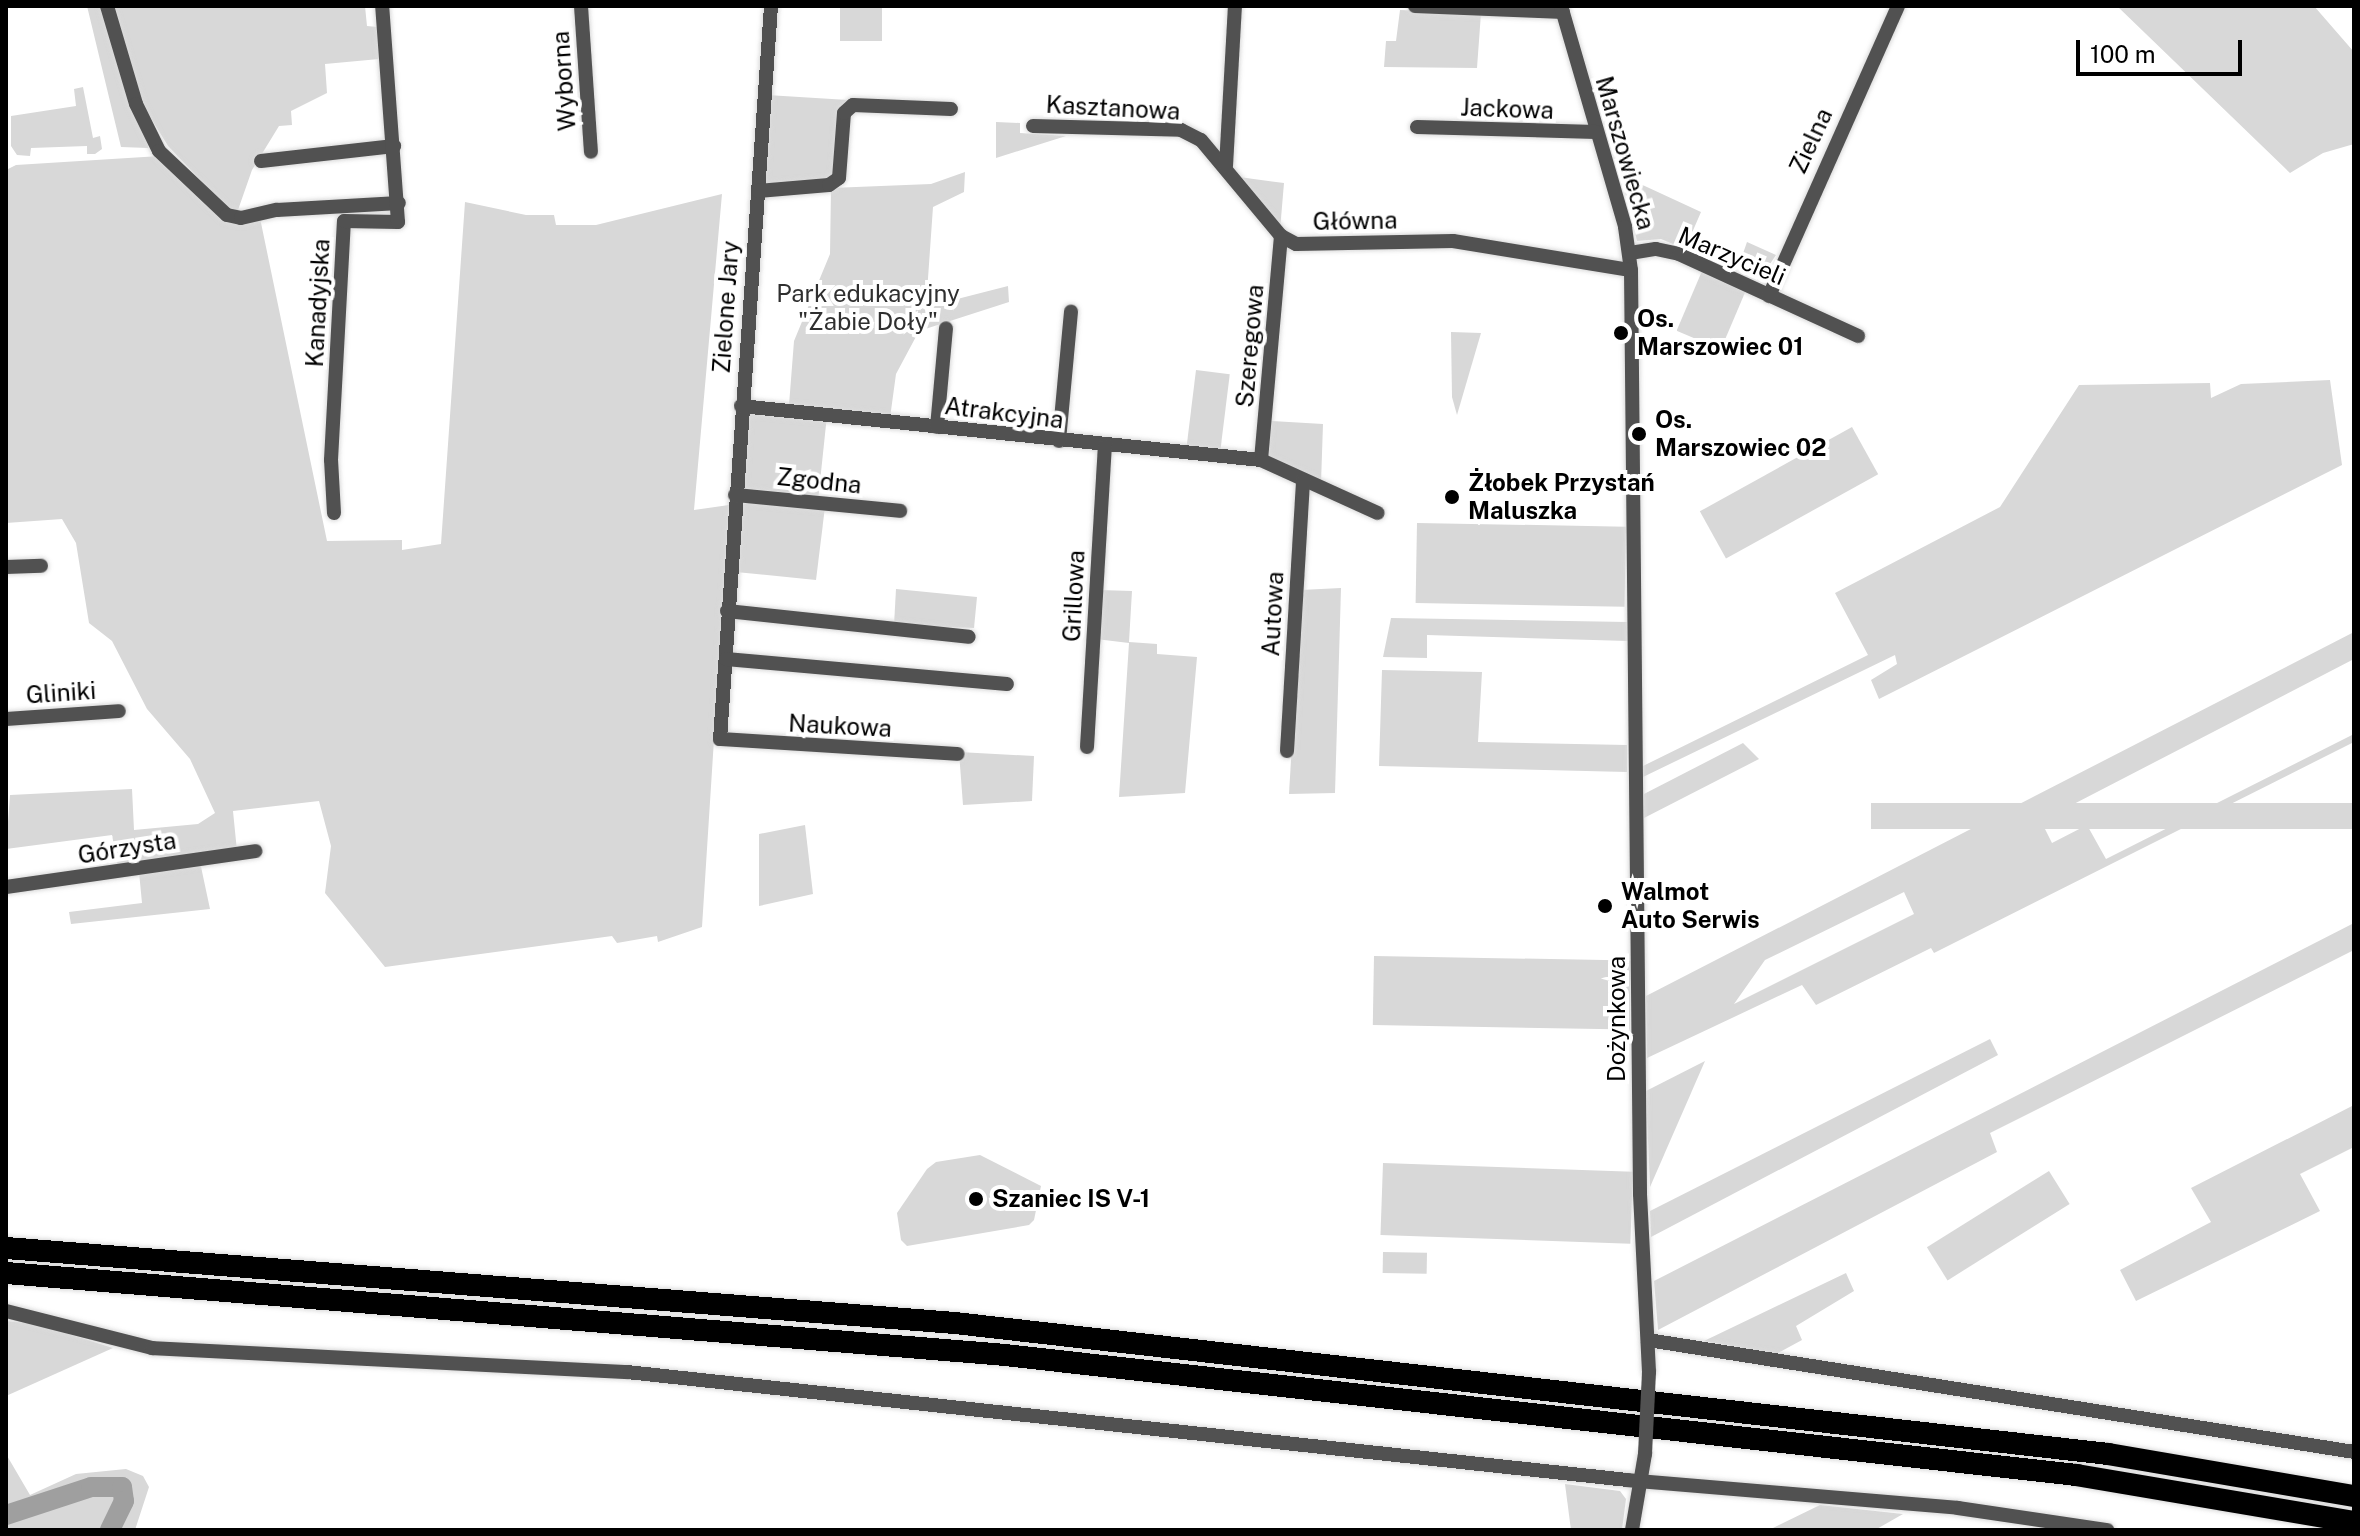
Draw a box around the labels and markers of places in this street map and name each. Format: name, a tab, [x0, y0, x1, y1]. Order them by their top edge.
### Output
place label: Os. Marszowiec 01	[1637, 305, 1804, 361]
marker: Os. Marszowiec 01	[1612, 324, 1630, 342]
place label: Os. Marszowiec 02	[1655, 406, 1827, 462]
marker: Os. Marszowiec 02	[1630, 425, 1648, 443]
place label: Żłobek Przystań Maluszka	[1468, 469, 1655, 525]
marker: Żłobek Przystań Maluszka	[1443, 488, 1461, 506]
place label: Walmot Auto Serwis	[1621, 878, 1760, 934]
marker: Walmot Auto Serwis	[1596, 897, 1614, 915]
place label: Szaniec IS V-1	[992, 1185, 1150, 1213]
marker: Szaniec IS V-1	[967, 1190, 985, 1208]

